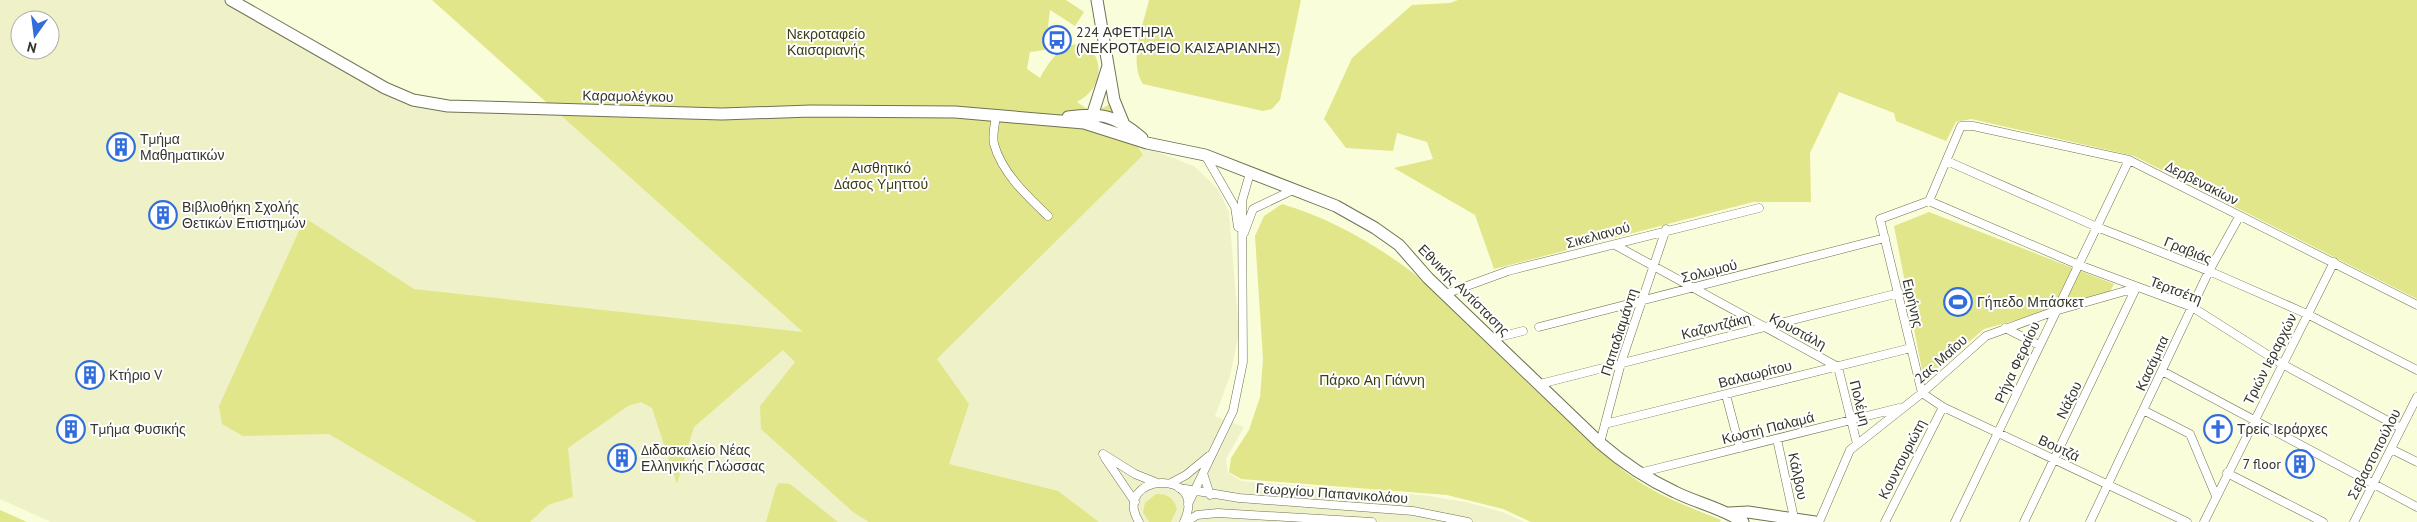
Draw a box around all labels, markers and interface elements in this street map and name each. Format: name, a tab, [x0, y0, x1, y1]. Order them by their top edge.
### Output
north arrow	[10, 10, 60, 60]
place label: 224 ΑΦΕΤΗΡΙΑ (ΝΕΚΡΟΤΑΦΕΙΟ ΚΑΙΣΑΡΙΑΝΗΣ)	[1076, 23, 1280, 57]
park label: Νεκροταφείο Καισαριανής	[787, 25, 865, 59]
bus stop icon: 224 ΑΦΕΤΗΡΙΑ (ΝΕΚΡΟΤΑΦΕΙΟ ΚΑΙΣΑΡΙΑΝΗΣ)	[1042, 25, 1072, 55]
text: N	[25, 38, 38, 57]
street label: Καραμολέγκου	[582, 86, 674, 106]
place label: Τμήμα Μαθηματικών	[140, 130, 225, 164]
building icon: Τμήμα Μαθηματικών	[106, 132, 136, 162]
street label: Δερβενακίων	[2162, 157, 2242, 209]
park label: Αισθητικό Δάσος Υμηττού	[834, 159, 928, 193]
place label: Βιβλιοθήκη Σχολής Θετικών Επιστημών	[182, 198, 306, 232]
building icon: Βιβλιοθήκη Σχολής Θετικών Επιστημών	[148, 200, 178, 230]
street label: Σικελιανού	[1564, 218, 1632, 252]
street label: Γραβιάς	[2162, 232, 2215, 268]
street label: Εθνικής Αντίστασης	[1414, 240, 1514, 340]
street label: Σολωμού	[1679, 255, 1739, 287]
street label: Τερτσέτη	[2147, 272, 2205, 308]
street label: Ειρήνης	[1899, 277, 1927, 329]
street label: Παπαδιαμάντη	[1596, 286, 1642, 378]
sports icon: Γήπεδο Μπάσκετ	[1943, 287, 1973, 317]
place label: Γήπεδο Μπάσκετ	[1977, 293, 2084, 311]
street label: Καζαντζάκη	[1679, 309, 1753, 343]
street label: Κρυστάλη	[1766, 309, 1830, 353]
street label: Τριών Ιεραρχών	[2239, 310, 2301, 408]
street label: Ρήγα Φεραίου	[1990, 318, 2044, 406]
street label: 2ας Μαΐου	[1911, 331, 1971, 387]
street label: Κασάμπα	[2131, 332, 2173, 394]
street label: Βαλαωρίτου	[1716, 356, 1794, 392]
building icon: Κτήριο V	[75, 360, 105, 390]
place label: Κτήριο V	[109, 366, 162, 384]
park label: Πάρκο Αη Γιάννη	[1319, 371, 1425, 389]
street label: Πολέμη	[1846, 378, 1874, 428]
street label: Νάξου	[2052, 378, 2086, 422]
street label: Σεβαστοπούλου	[2343, 405, 2405, 503]
street label: Κωστή Παλαμά	[1720, 408, 1816, 448]
building icon: Τμήμα Φυσικής	[56, 414, 86, 444]
church icon: Τρείς Ιεράρχες	[2203, 414, 2233, 444]
street label: Κουντουριώτη	[1874, 416, 1930, 502]
place label: Τμήμα Φυσικής	[90, 420, 186, 438]
place label: Τρείς Ιεράρχες	[2237, 420, 2328, 438]
street label: Βουτζά	[2036, 431, 2082, 465]
place label: Διδασκαλείο Νέας Ελληνικής Γλώσσας	[641, 441, 765, 475]
building icon: Διδασκαλείο Νέας Ελληνικής Γλώσσας	[607, 443, 637, 473]
building icon: 7 floor	[2285, 449, 2315, 479]
street label: Κάλβου	[1784, 451, 1812, 501]
place label: 7 floor	[2242, 455, 2281, 473]
street label: Γεωργίου Παπανικολάου	[1255, 479, 1409, 507]

